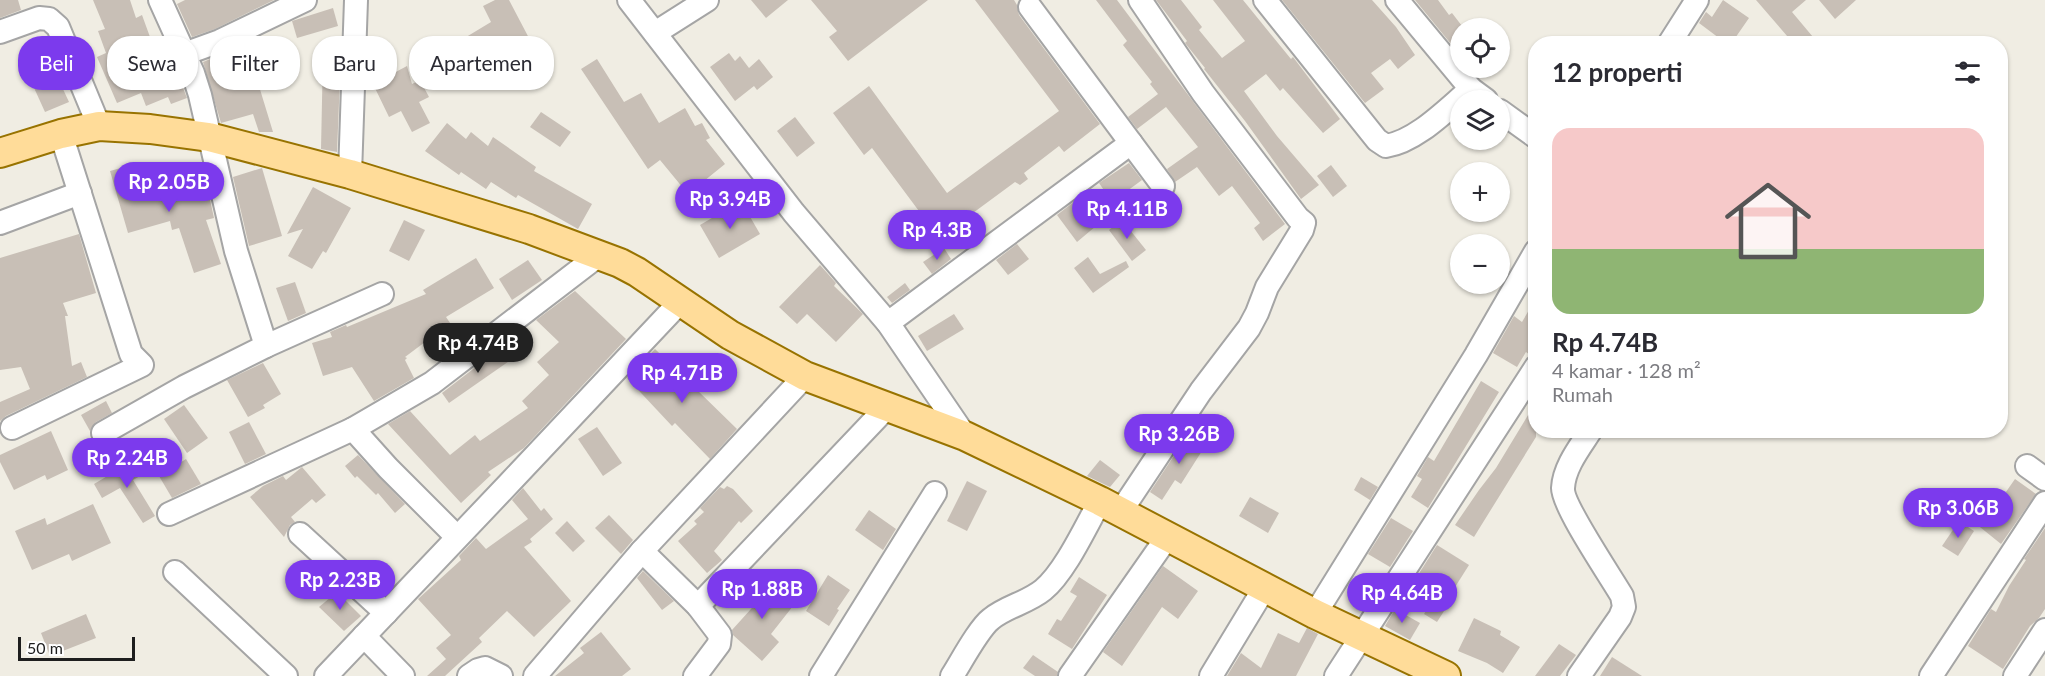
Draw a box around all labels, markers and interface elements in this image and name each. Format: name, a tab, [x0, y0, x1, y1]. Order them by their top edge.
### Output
map controls	[1450, 18, 1510, 294]
button: locate	[1450, 18, 1510, 78]
chip: Beli	[18, 36, 95, 90]
chip: Sewa	[107, 36, 198, 90]
chip: Filter	[210, 36, 300, 90]
chip: Baru	[312, 36, 397, 90]
chip: Apartemen	[409, 36, 554, 90]
text: 12 properti	[1552, 56, 1683, 88]
icon: filters	[1951, 56, 1984, 89]
button: layers	[1450, 90, 1510, 150]
pin: Rp 2.05B	[107, 162, 231, 213]
button: +	[1450, 162, 1510, 222]
icon: home	[1714, 167, 1822, 275]
text: Rp 2.05B	[128, 169, 210, 193]
pin: Rp 3.94B	[668, 179, 792, 230]
text: Rp 3.94B	[689, 186, 771, 210]
pin: Rp 4.11B	[1065, 189, 1189, 240]
text: Rp 4.11B	[1086, 196, 1168, 220]
pin: Rp 4.3B	[882, 210, 992, 261]
text: Rp 4.3B	[902, 217, 972, 241]
button: −	[1450, 234, 1510, 294]
pin: Rp 4.74B	[416, 323, 540, 374]
text: Rp 4.74B	[1552, 326, 1658, 358]
text: Rp 4.74B	[437, 330, 519, 354]
pin: Rp 4.71B	[620, 353, 744, 404]
text: 4 kamar · 128 m²	[1552, 358, 1701, 382]
text: Rp 4.71B	[641, 360, 723, 384]
text: Rumah	[1552, 382, 1613, 406]
pin: Rp 3.26B	[1117, 414, 1241, 465]
text: Rp 3.26B	[1138, 421, 1220, 445]
pin: Rp 2.24B	[65, 438, 189, 489]
text: Rp 2.24B	[86, 445, 168, 469]
pin: Rp 3.06B	[1896, 488, 2020, 539]
text: Rp 3.06B	[1917, 495, 1999, 519]
pin: Rp 2.23B	[278, 560, 402, 611]
text: Rp 2.23B	[299, 567, 381, 591]
pin: Rp 1.88B	[700, 569, 824, 620]
pin: Rp 4.64B	[1340, 573, 1464, 624]
text: Rp 1.88B	[721, 576, 803, 600]
text: Rp 4.64B	[1361, 580, 1443, 604]
scale bar	[18, 634, 135, 662]
text: 50 m	[27, 638, 63, 657]

